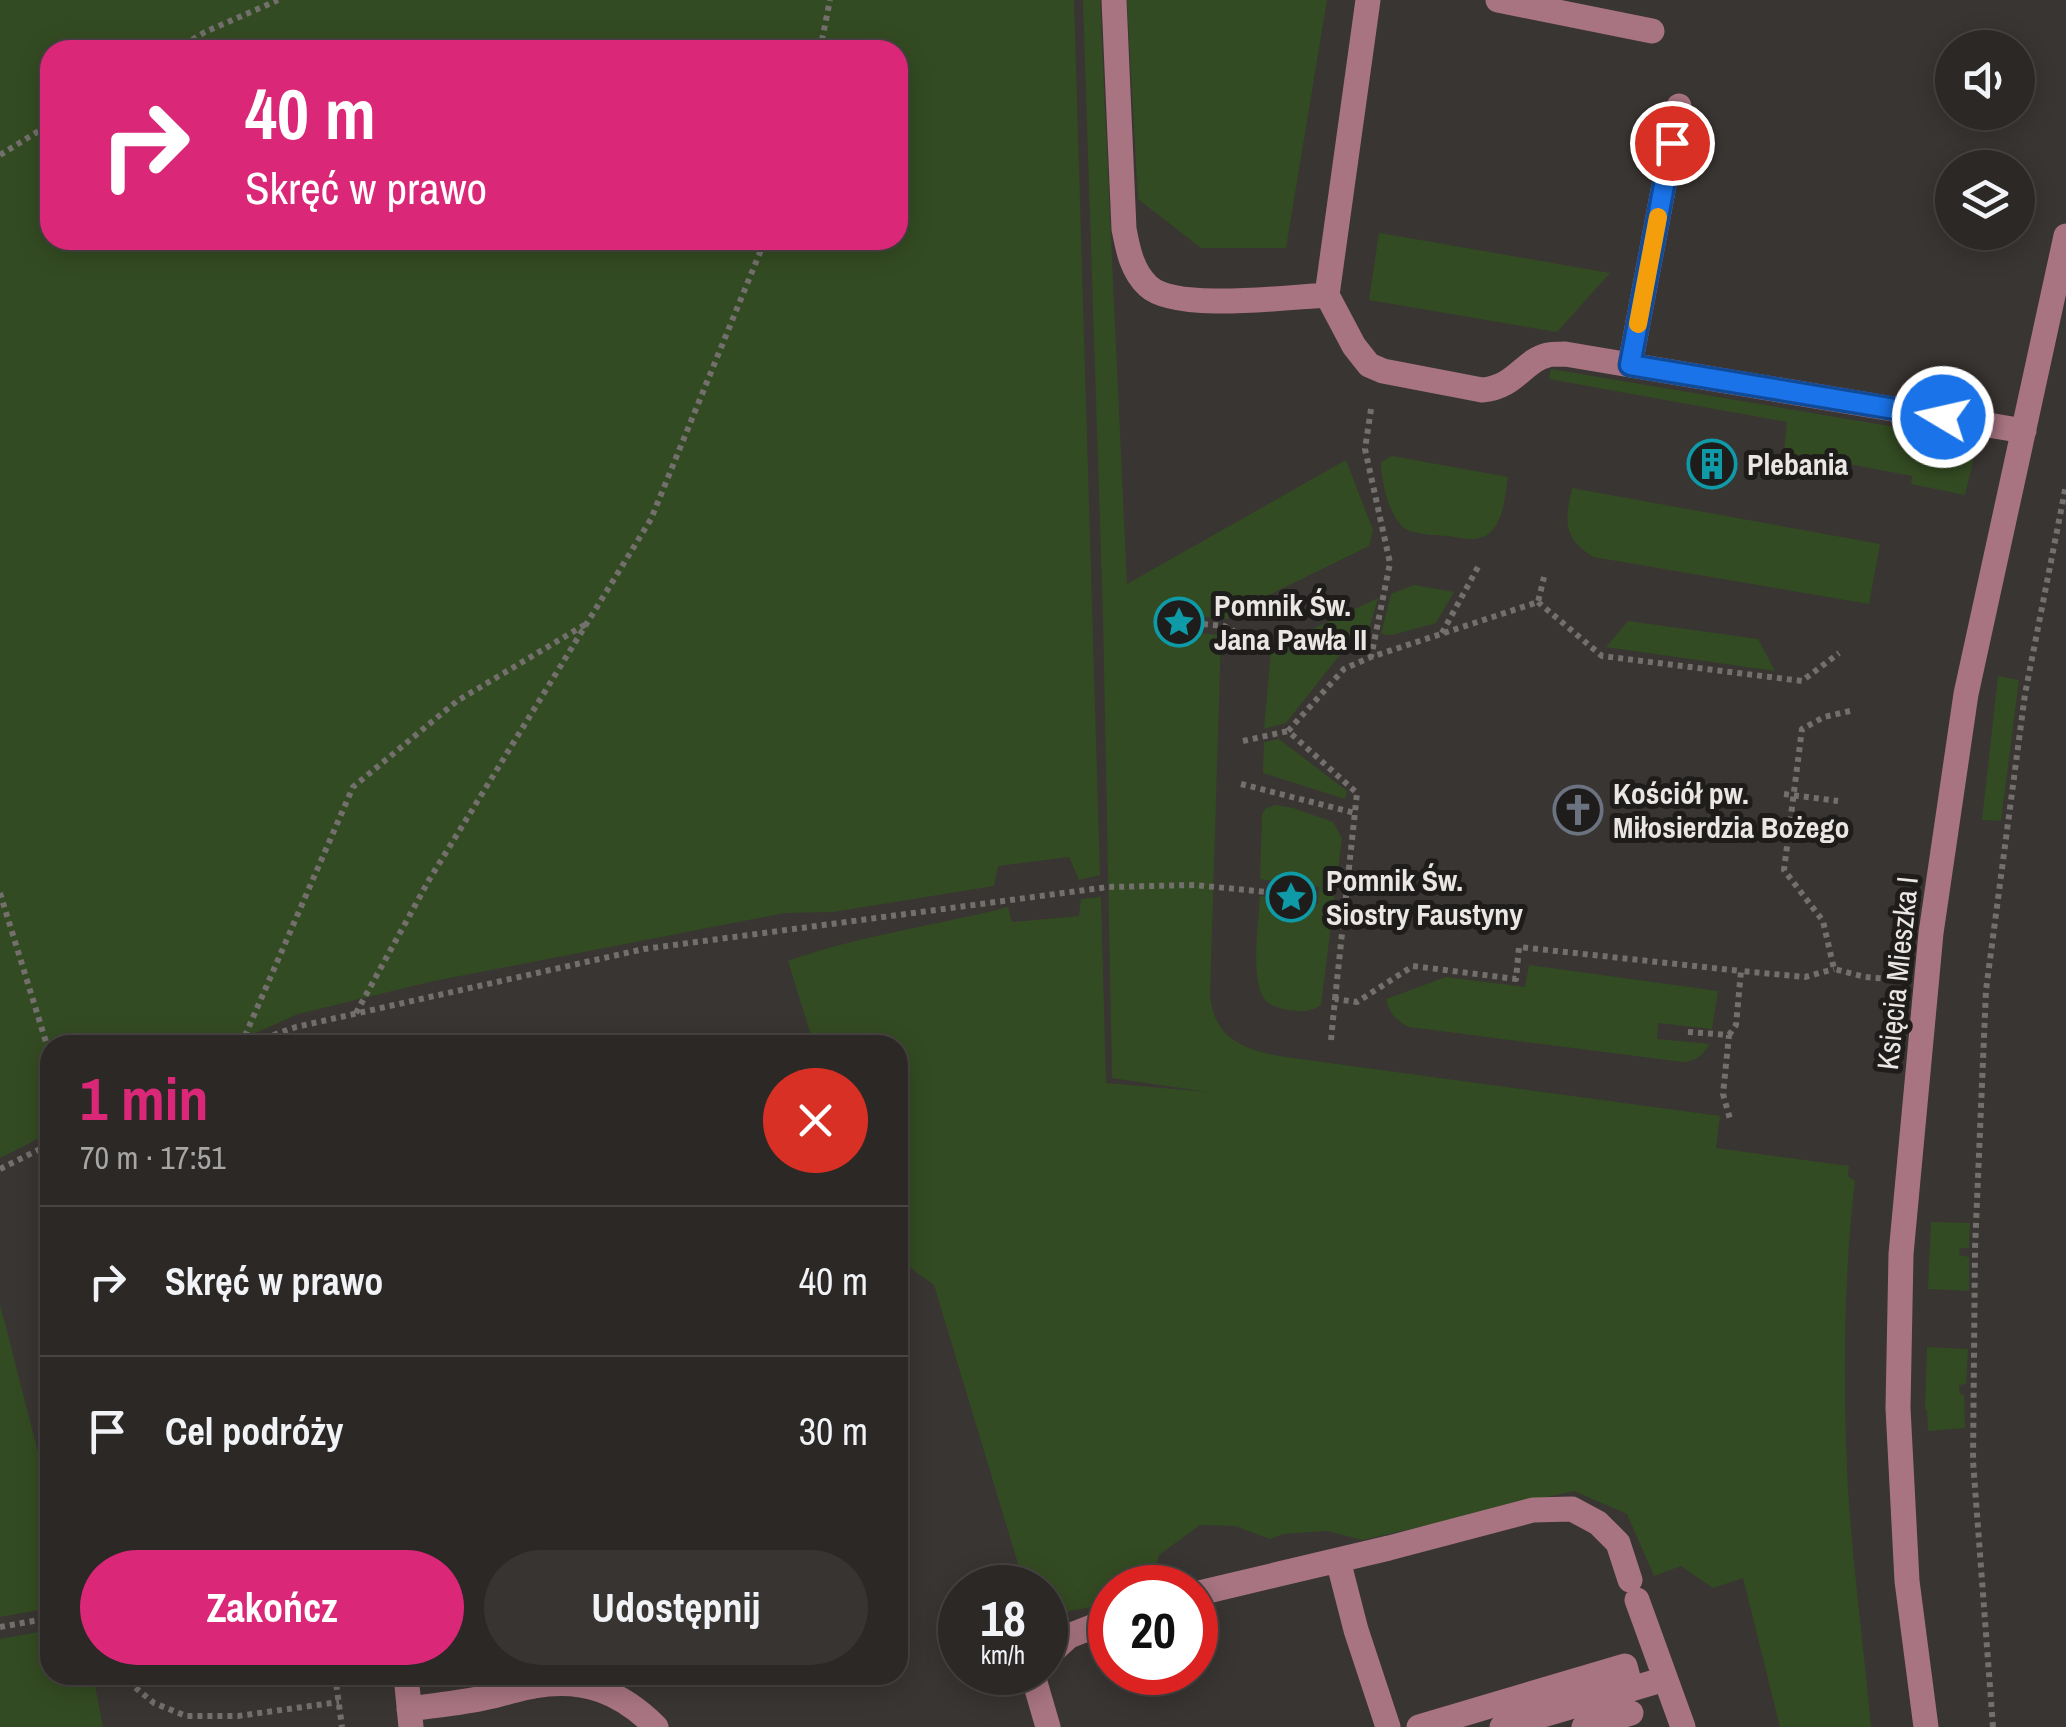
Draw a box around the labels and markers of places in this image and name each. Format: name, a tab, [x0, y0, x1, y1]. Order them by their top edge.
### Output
pin	[1630, 101, 1715, 186]
building icon: Plebania	[1686, 438, 1738, 490]
place label: Plebania	[1747, 444, 1849, 484]
place label: Pomnik Św. Jana Pawła II	[1214, 585, 1367, 659]
place icon: Pomnik Św. Jana Pawła II	[1153, 596, 1205, 648]
place label: Kościół pw. Miłosierdzia Bożego	[1613, 773, 1850, 847]
church icon: Kościół pw. Miłosierdzia Bożego	[1552, 784, 1604, 836]
place label: Pomnik Św. Siostry Faustyny	[1326, 860, 1523, 934]
place icon: Pomnik Św. Siostry Faustyny	[1265, 871, 1317, 923]

